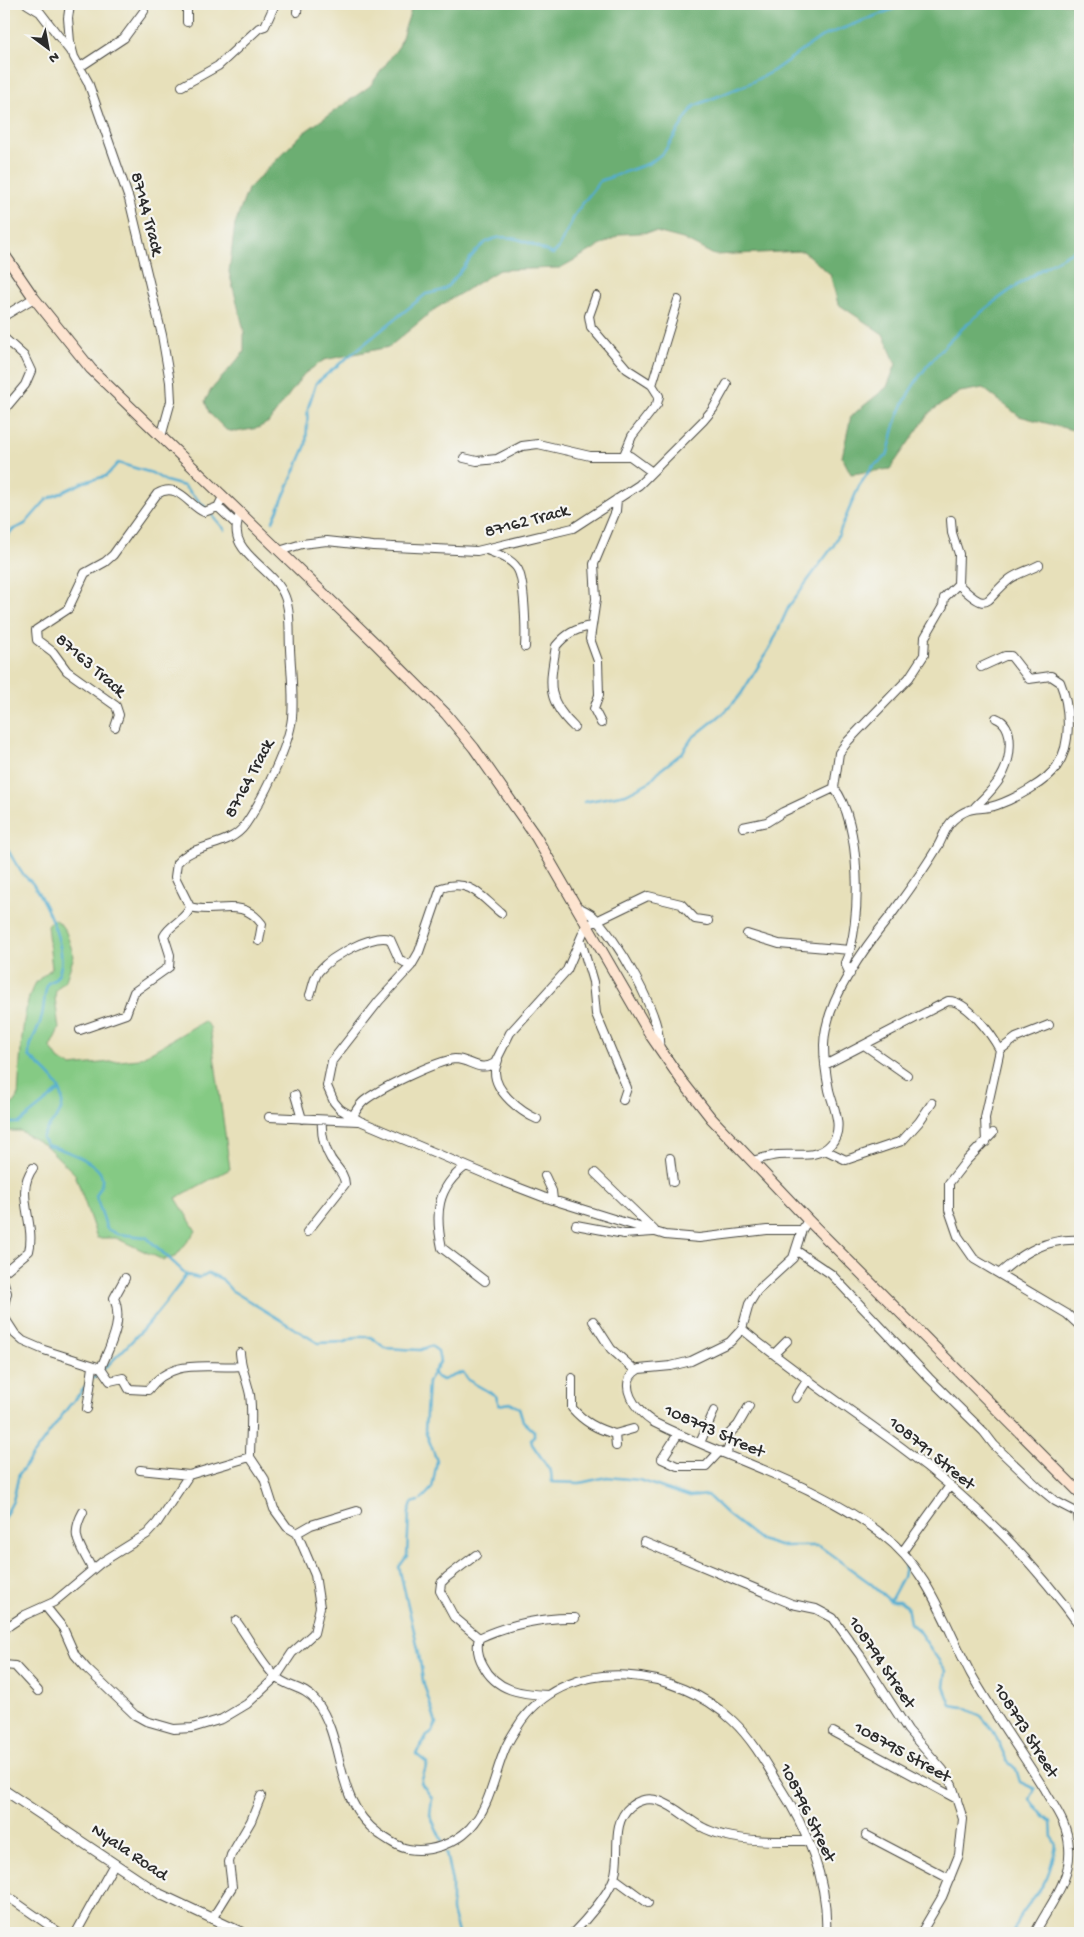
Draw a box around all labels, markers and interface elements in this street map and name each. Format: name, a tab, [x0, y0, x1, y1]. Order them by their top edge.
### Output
north arrow	[22, 22, 72, 72]
text: N	[45, 47, 62, 67]
street label: 87144 Track	[125, 170, 168, 260]
street label: 87162 Track	[483, 500, 573, 543]
street label: 87163 Track	[50, 630, 131, 704]
street label: 87164 Track	[221, 734, 280, 822]
street label: 108793 Street	[660, 1400, 769, 1464]
street label: 108791 Street	[883, 1412, 980, 1496]
street label: 108794 Street	[842, 1612, 920, 1714]
street label: 108793 Street	[987, 1679, 1063, 1783]
street label: 108795 Street	[849, 1717, 956, 1789]
street label: 108796 Street	[774, 1759, 841, 1867]
street label: Nyala Road	[87, 1820, 173, 1887]

